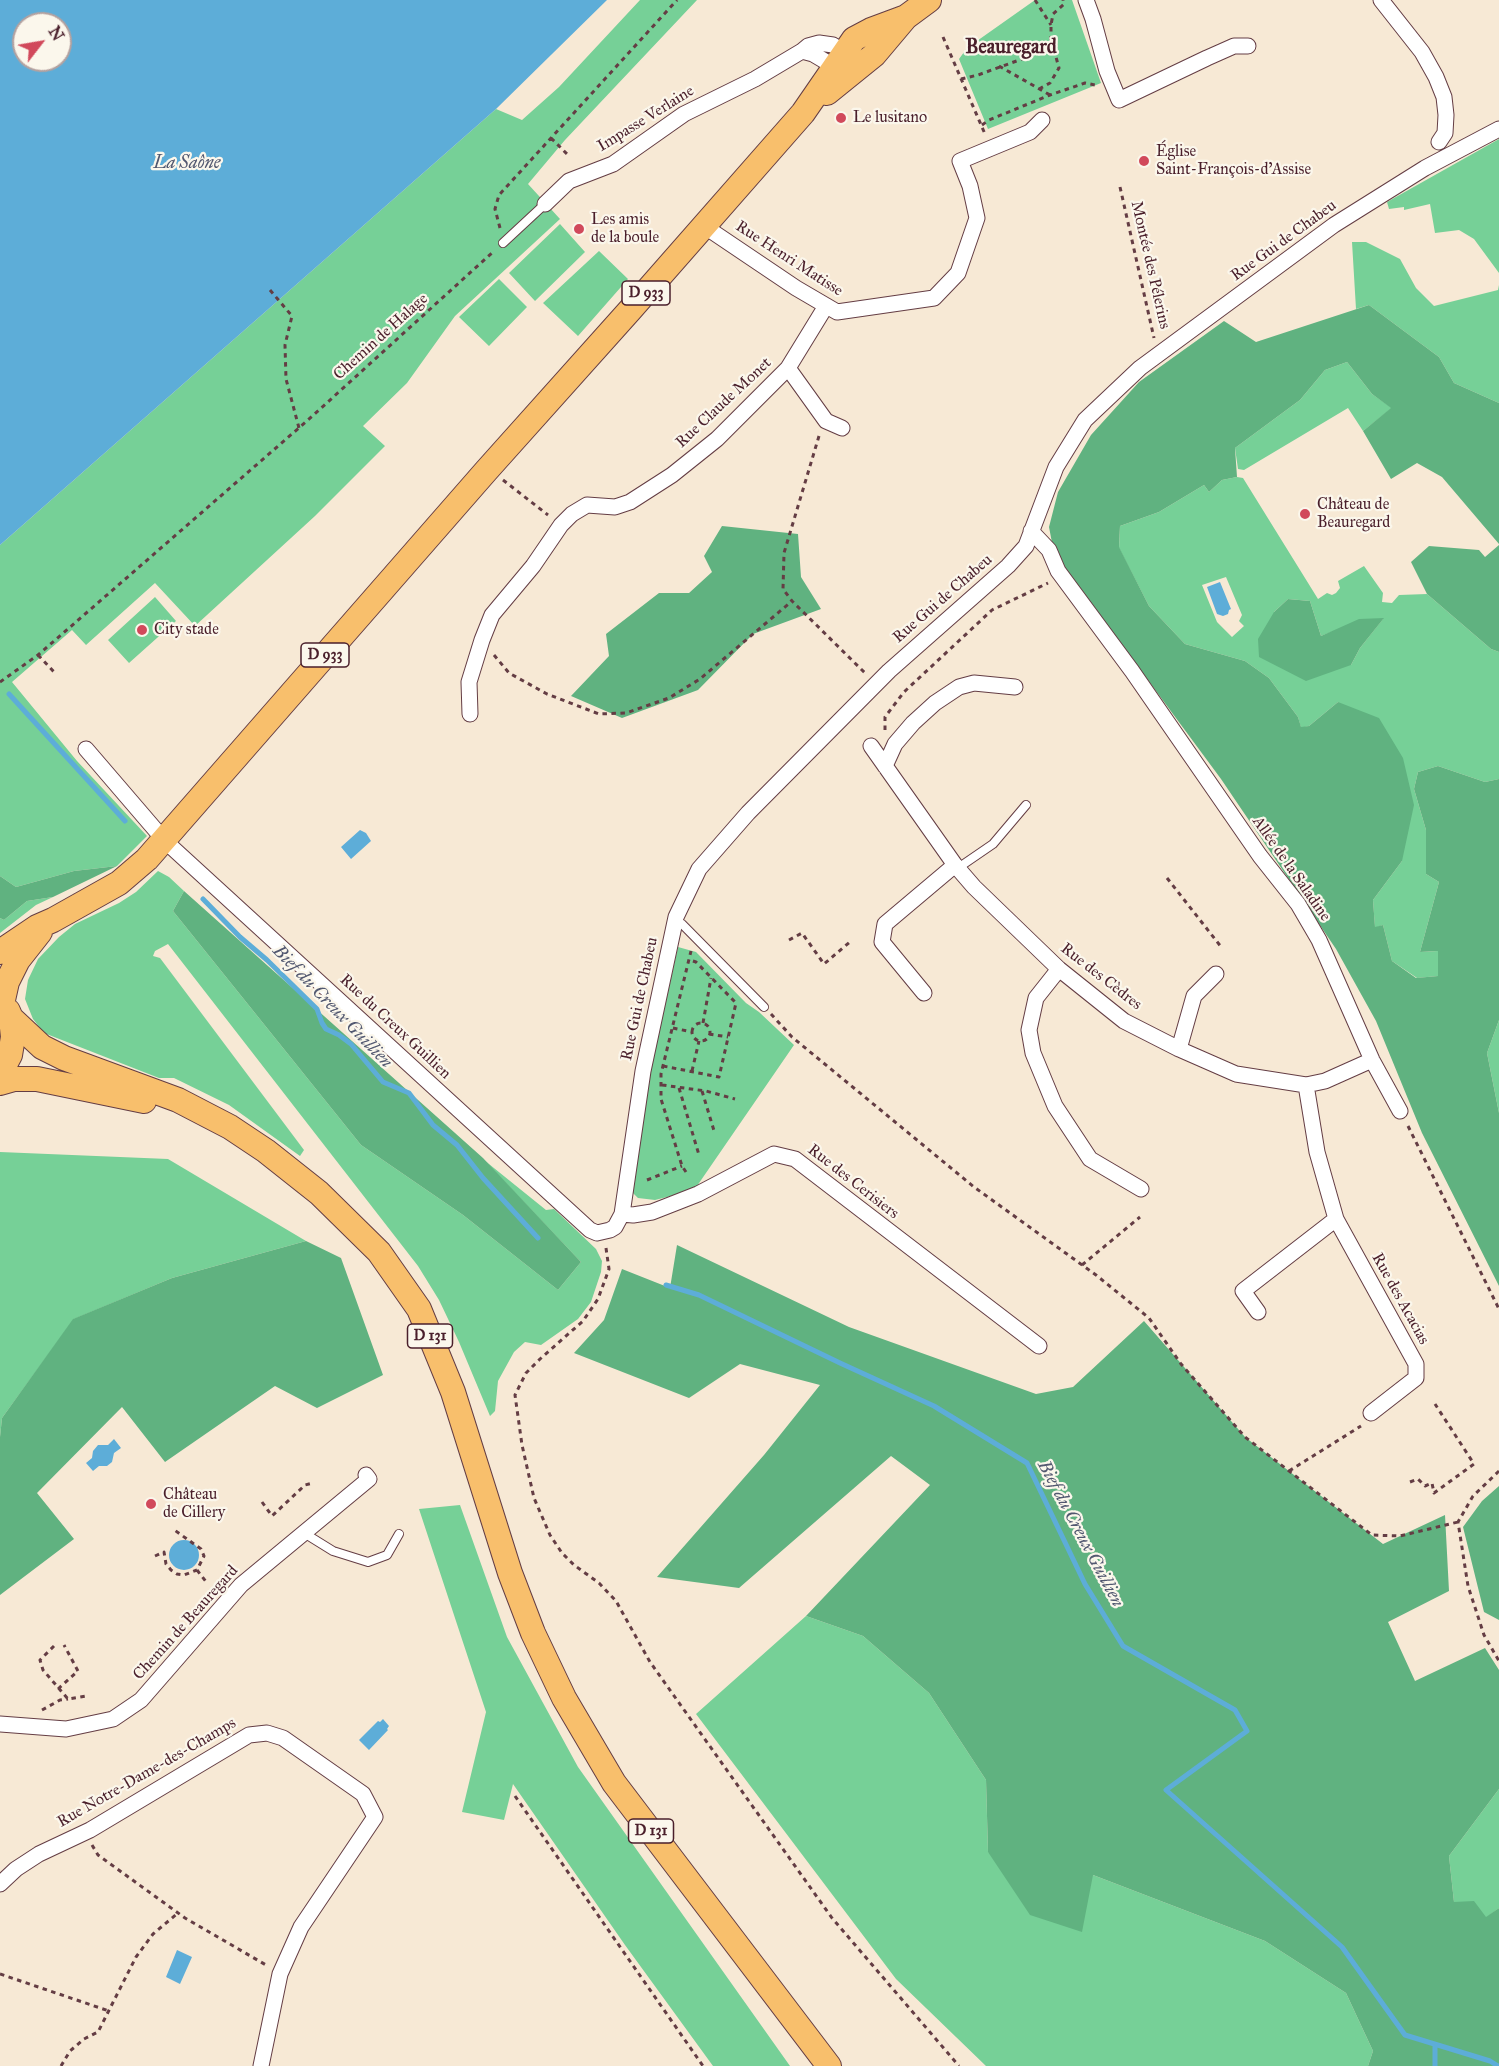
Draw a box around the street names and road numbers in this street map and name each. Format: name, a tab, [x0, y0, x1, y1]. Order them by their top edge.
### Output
street label: Impasse Verlaine	[594, 82, 698, 156]
street label: Rue Gui de Chabeu	[1228, 196, 1340, 286]
street label: Montée des Pélerins	[1126, 199, 1174, 331]
street label: Rue Henri Matisse	[732, 217, 846, 301]
road number: D 933	[622, 281, 670, 305]
street label: Chemin de Halage	[330, 290, 432, 384]
street label: Rue Claude Monet	[672, 354, 776, 452]
street label: Rue Gui de Chabeu	[889, 551, 997, 647]
road number: D 933	[301, 643, 349, 667]
street label: Allée de la Saladine	[1248, 813, 1334, 925]
street label: Rue Gui de Chabeu	[618, 936, 662, 1062]
street label: Rue des Cèdres	[1057, 939, 1145, 1015]
street label: Rue du Creux Guillien	[335, 970, 455, 1084]
street label: Rue des Cerisiers	[804, 1140, 902, 1224]
street label: Rue des Acacias	[1367, 1250, 1433, 1348]
road number: D 131	[408, 1324, 452, 1348]
street label: Chemin de Beauregard	[129, 1562, 243, 1684]
street label: Rue Notre-Dame-des-Champs	[54, 1714, 240, 1832]
road number: D 131	[628, 1819, 674, 1843]

